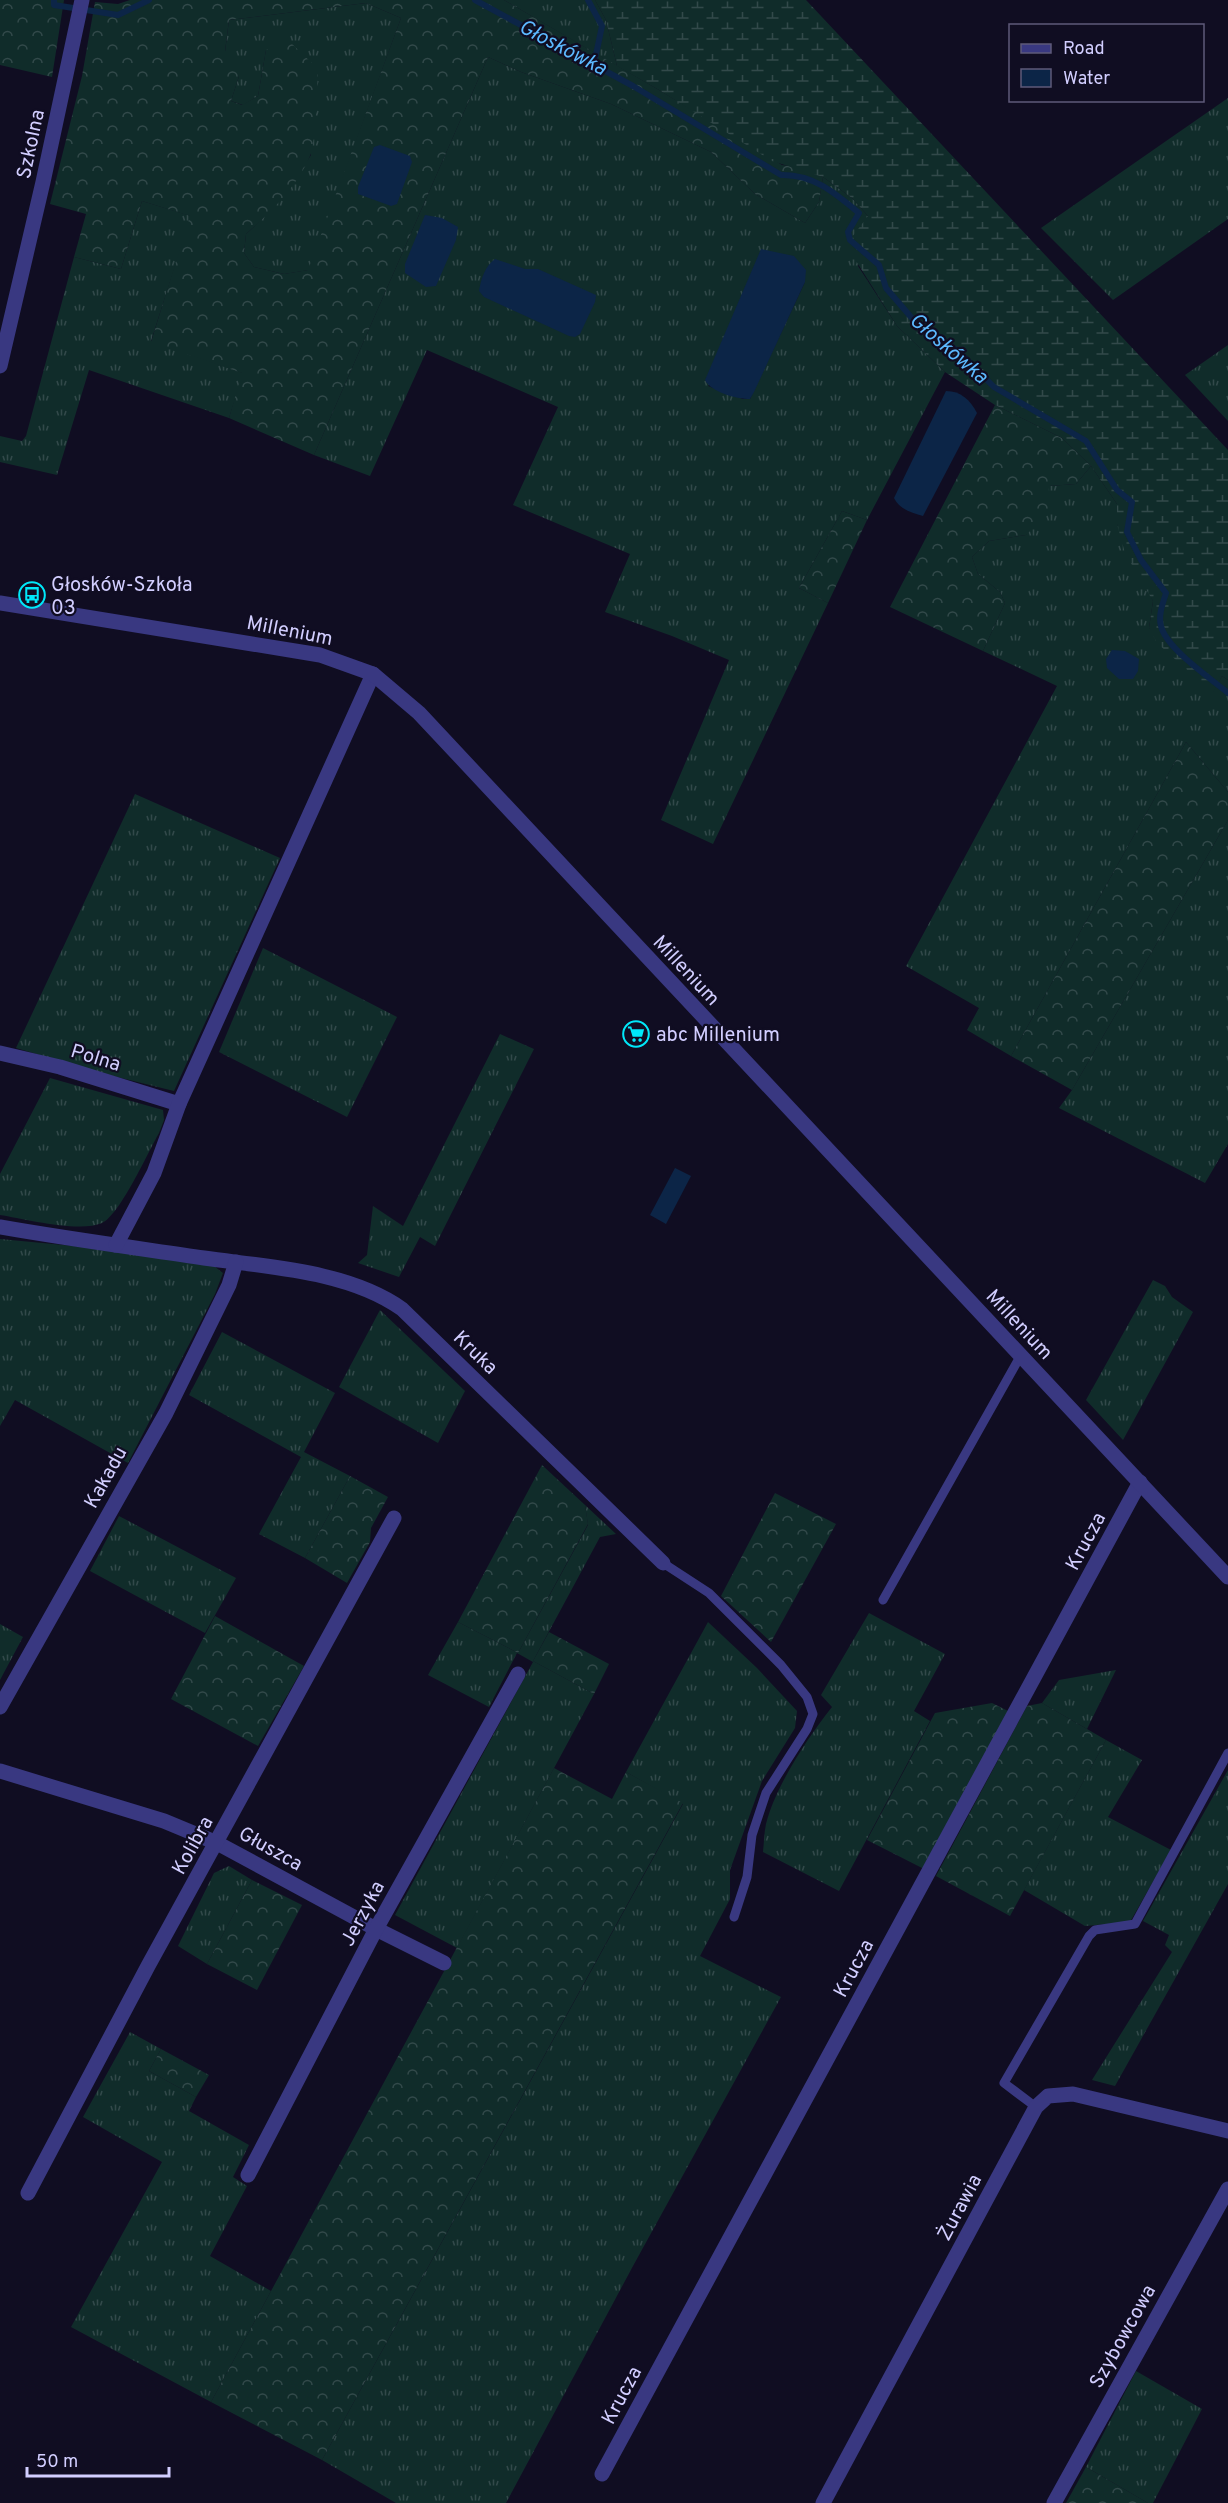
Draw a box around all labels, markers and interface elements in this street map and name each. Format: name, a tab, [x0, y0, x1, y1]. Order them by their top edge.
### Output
water label: Głoskówka	[514, 14, 611, 83]
legend	[1009, 24, 1204, 102]
text: Road	[1063, 38, 1105, 61]
text: Water	[1063, 68, 1110, 91]
street label: Szkolna	[12, 107, 52, 182]
water label: Głoskówka	[903, 308, 993, 391]
place label: Głosków-Szkoła 03	[51, 573, 193, 622]
bus stop icon: Głosków-Szkoła 03	[17, 580, 47, 610]
street label: Millenium	[244, 611, 335, 653]
street label: Millenium	[646, 931, 725, 1012]
supermarket icon: abc Millenium	[621, 1019, 651, 1049]
place label: abc Millenium	[656, 1023, 780, 1049]
street label: Polna	[67, 1039, 124, 1079]
street label: Millenium	[979, 1285, 1058, 1366]
street label: Kruka	[447, 1326, 503, 1381]
street label: Kakadu	[79, 1442, 134, 1514]
street label: Krucza	[1061, 1508, 1113, 1576]
street label: Kolibra	[167, 1812, 220, 1880]
street label: Głuszca	[233, 1821, 307, 1878]
street label: Jerzyka	[336, 1877, 392, 1951]
street label: Krucza	[829, 1935, 881, 2003]
street label: Żurawia	[932, 2170, 989, 2246]
street label: Szybowcowa	[1085, 2280, 1163, 2393]
street label: Krucza	[597, 2362, 649, 2430]
scale bar	[27, 2440, 170, 2478]
text: 50 m	[36, 2451, 78, 2474]

